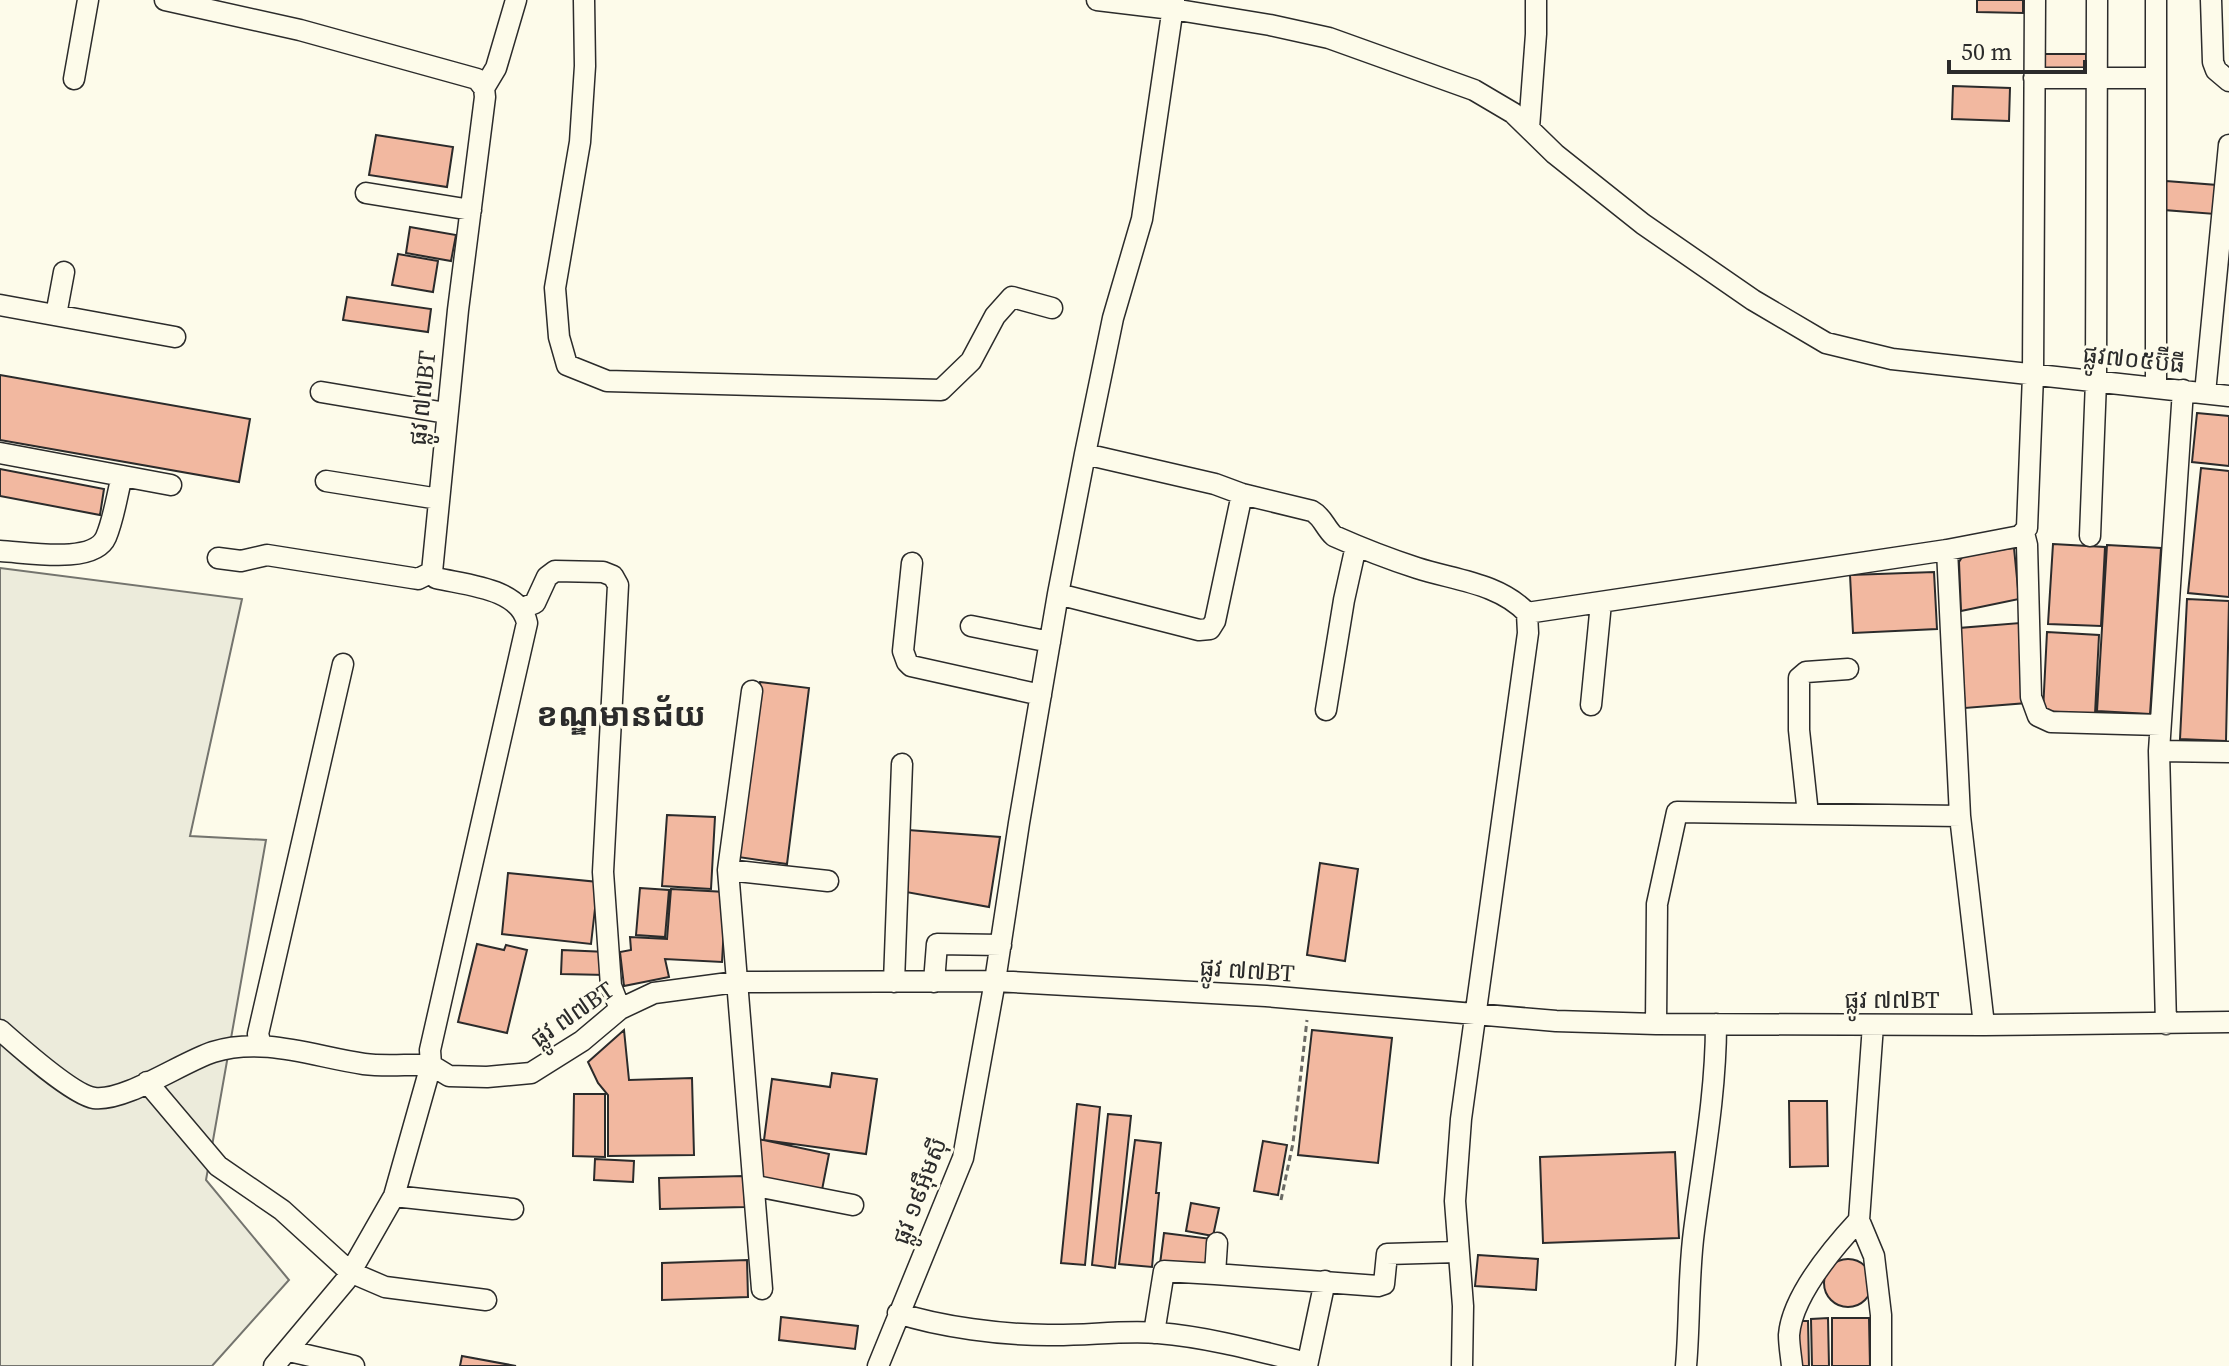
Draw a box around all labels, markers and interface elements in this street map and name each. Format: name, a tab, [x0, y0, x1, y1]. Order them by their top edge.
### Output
scale bar	[1949, 24, 2085, 74]
text: 50 m	[1961, 35, 2012, 68]
street label: ផ្លូវ៧០៥ប៊ីធី	[2081, 337, 2187, 387]
street label: ផ្លូវ ៧៧BT	[401, 348, 450, 448]
district label: ខណ្ឌមានជ័យ	[536, 693, 706, 737]
street label: ផ្លូវ ៧៧BT	[1198, 950, 1296, 996]
street label: ផ្លូវ ៧៧BT	[524, 973, 624, 1060]
street label: ផ្លូវ ៧៧BT	[1844, 983, 1940, 1022]
street label: ផ្លូវ ១៩អ៊ឹមស៊ី	[884, 1133, 960, 1251]

